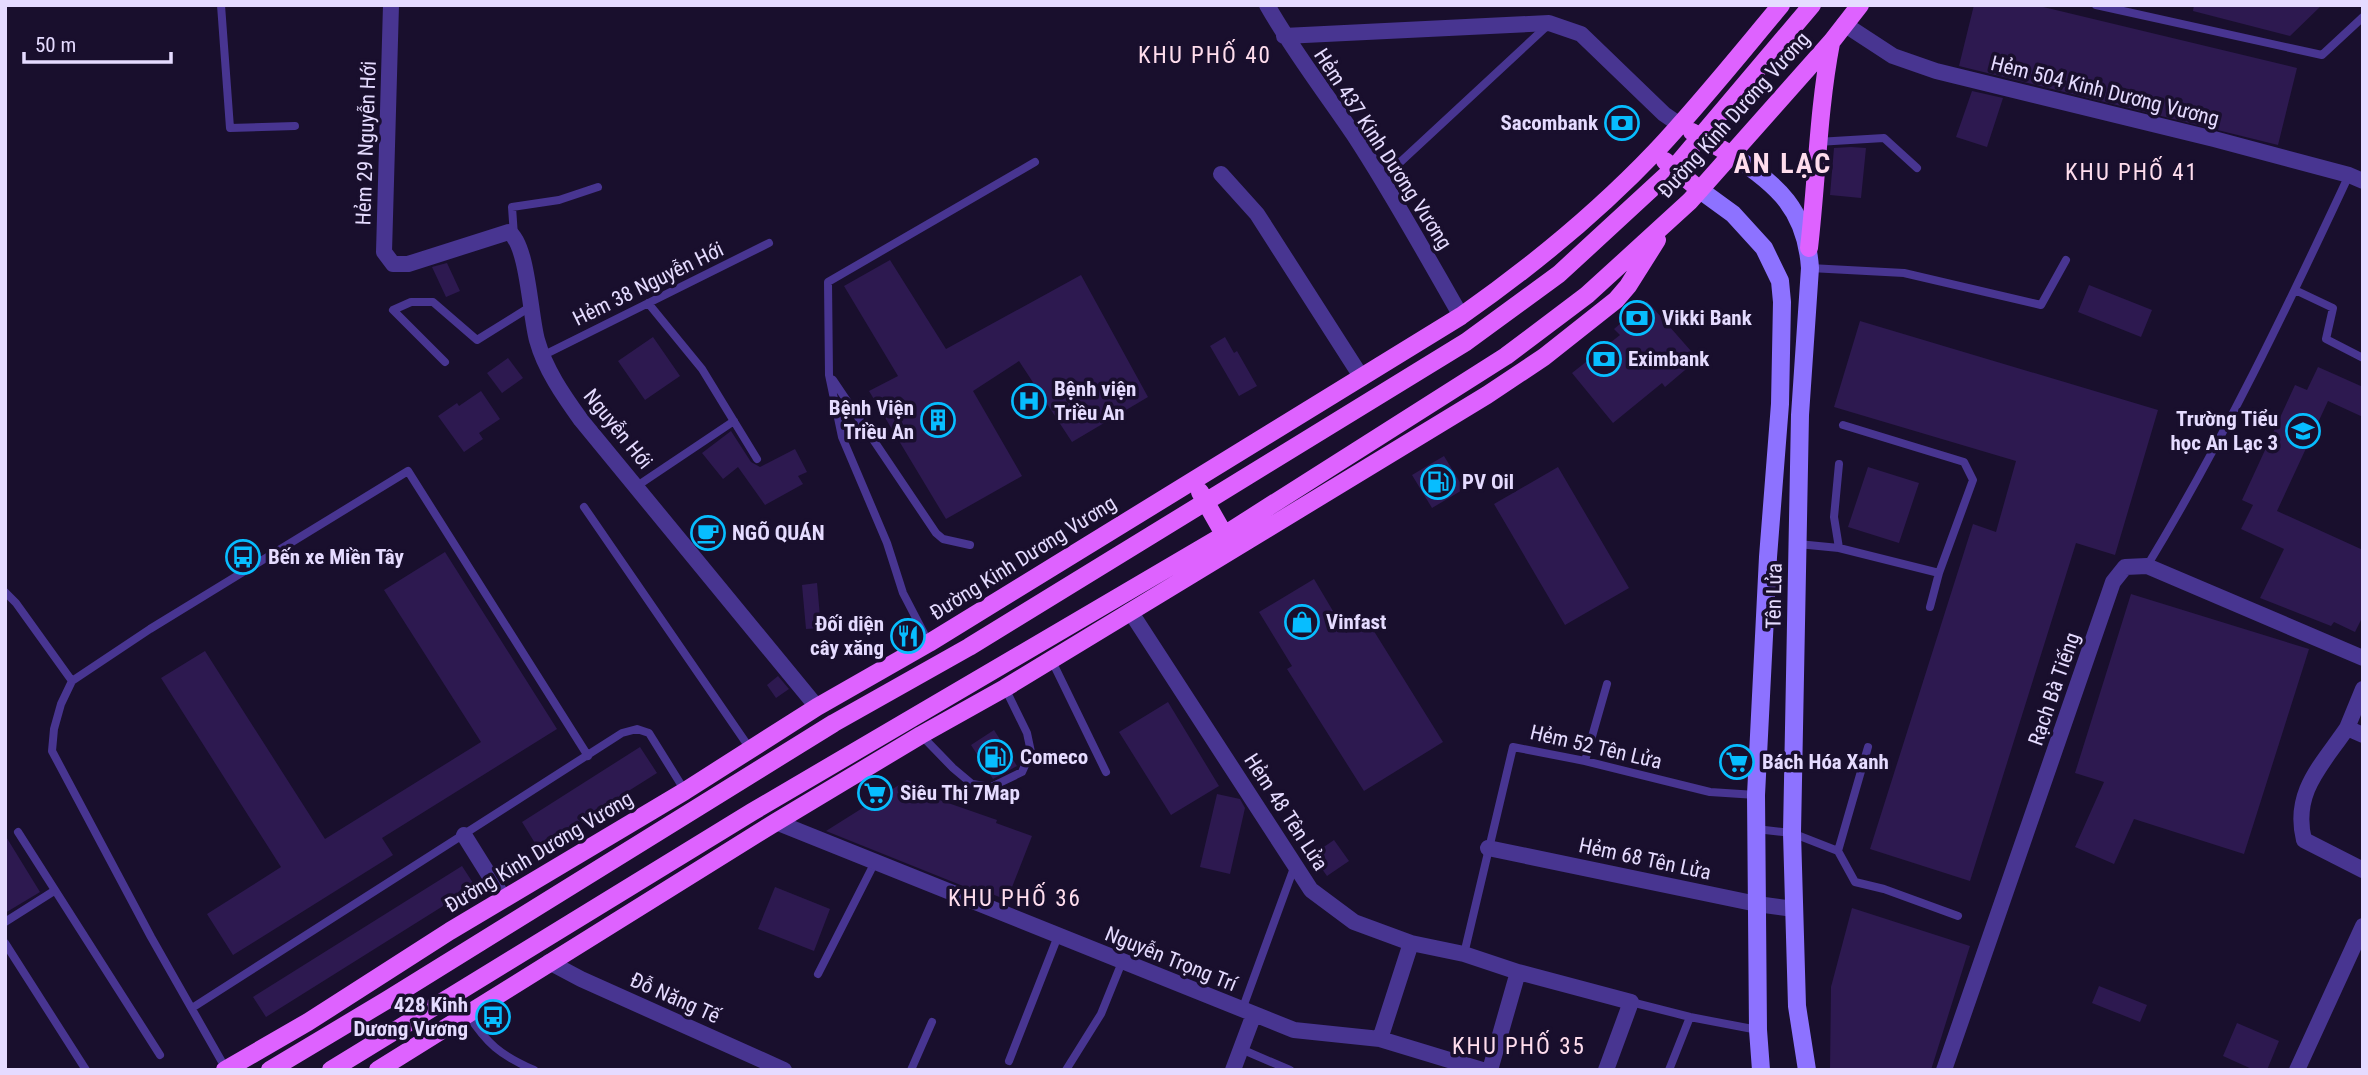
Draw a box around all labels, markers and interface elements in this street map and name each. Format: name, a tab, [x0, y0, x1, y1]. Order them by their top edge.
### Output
scale bar	[24, 21, 172, 65]
street label: Đường Kinh Dương Vương	[1653, 27, 1815, 203]
text: 50 m	[35, 33, 76, 57]
district label: KHU PHỐ 40	[1138, 39, 1272, 69]
street label: Hẻm 437 Kinh Dương Vương	[1309, 44, 1457, 254]
street label: Hẻm 504 Kinh Dương Vương	[1988, 51, 2222, 131]
street label: Hẻm 29 Nguyễn Hới	[351, 60, 381, 226]
bank icon: Sacombank	[1603, 104, 1641, 142]
place label: Sacombank	[1500, 111, 1599, 135]
district label: AN LẠC	[1734, 147, 1832, 180]
district label: KHU PHỐ 41	[2065, 156, 2199, 186]
street label: Hẻm 38 Nguyễn Hới	[569, 237, 727, 331]
bank icon: Vikki Bank	[1618, 299, 1656, 337]
place label: Vikki Bank	[1662, 306, 1753, 330]
bank icon: Eximbank	[1585, 340, 1623, 378]
place label: Eximbank	[1628, 347, 1710, 371]
place label: Bệnh viện Triều An	[1054, 377, 1136, 425]
hospital icon: Bệnh viện Triều An	[1010, 382, 1048, 420]
street label: Nguyễn Hới	[579, 384, 657, 474]
place label: Bệnh Viện Triều An	[829, 396, 914, 444]
building icon: Bệnh Viện Triều An	[919, 401, 957, 439]
place label: Trường Tiểu học An Lạc 3	[2170, 407, 2278, 455]
school or university icon: Trường Tiểu học An Lạc 3	[2284, 412, 2322, 450]
fuel station icon: PV Oil	[1419, 463, 1457, 501]
place label: PV Oil	[1462, 470, 1514, 494]
street label: Đường Kinh Dương Vương	[926, 491, 1120, 625]
cafe icon: NGÕ QUÁN	[689, 514, 727, 552]
place label: NGÕ QUÁN	[732, 521, 825, 545]
bus stop icon: Bến xe Miền Tây	[224, 538, 262, 576]
place label: Bến xe Miền Tây	[268, 545, 404, 569]
street label: Tên Lửa	[1761, 563, 1787, 629]
shop icon: Vinfast	[1283, 603, 1321, 641]
place label: Vinfast	[1326, 610, 1387, 634]
place label: Đối diện cây xăng	[810, 612, 884, 660]
restaurant icon: Đối diện cây xăng	[889, 617, 927, 655]
street label: Rạch Bà Tiếng	[2023, 629, 2085, 749]
street label: Hẻm 52 Tên Lửa	[1528, 720, 1664, 774]
fuel station icon: Comeco	[976, 738, 1014, 776]
supermarket icon: Bách Hóa Xanh	[1718, 743, 1756, 781]
place label: Comeco	[1020, 745, 1088, 769]
street label: Hẻm 48 Tên Lửa	[1239, 749, 1333, 875]
place label: Bách Hóa Xanh	[1762, 750, 1889, 774]
supermarket icon: Siêu Thị 7Map	[856, 774, 894, 812]
place label: Siêu Thị 7Map	[900, 781, 1020, 805]
street label: Đường Kinh Dương Vương	[441, 786, 637, 918]
street label: Hẻm 68 Tên Lửa	[1577, 833, 1713, 885]
district label: KHU PHỐ 36	[948, 882, 1082, 912]
street label: Nguyễn Trọng Trí	[1102, 922, 1241, 997]
street label: Đỗ Năng Tế	[627, 968, 725, 1029]
place label: 428 Kinh Dương Vương	[353, 993, 468, 1041]
bus stop icon: 428 Kinh Dương Vương	[474, 998, 512, 1036]
district label: KHU PHỐ 35	[1452, 1030, 1586, 1060]

